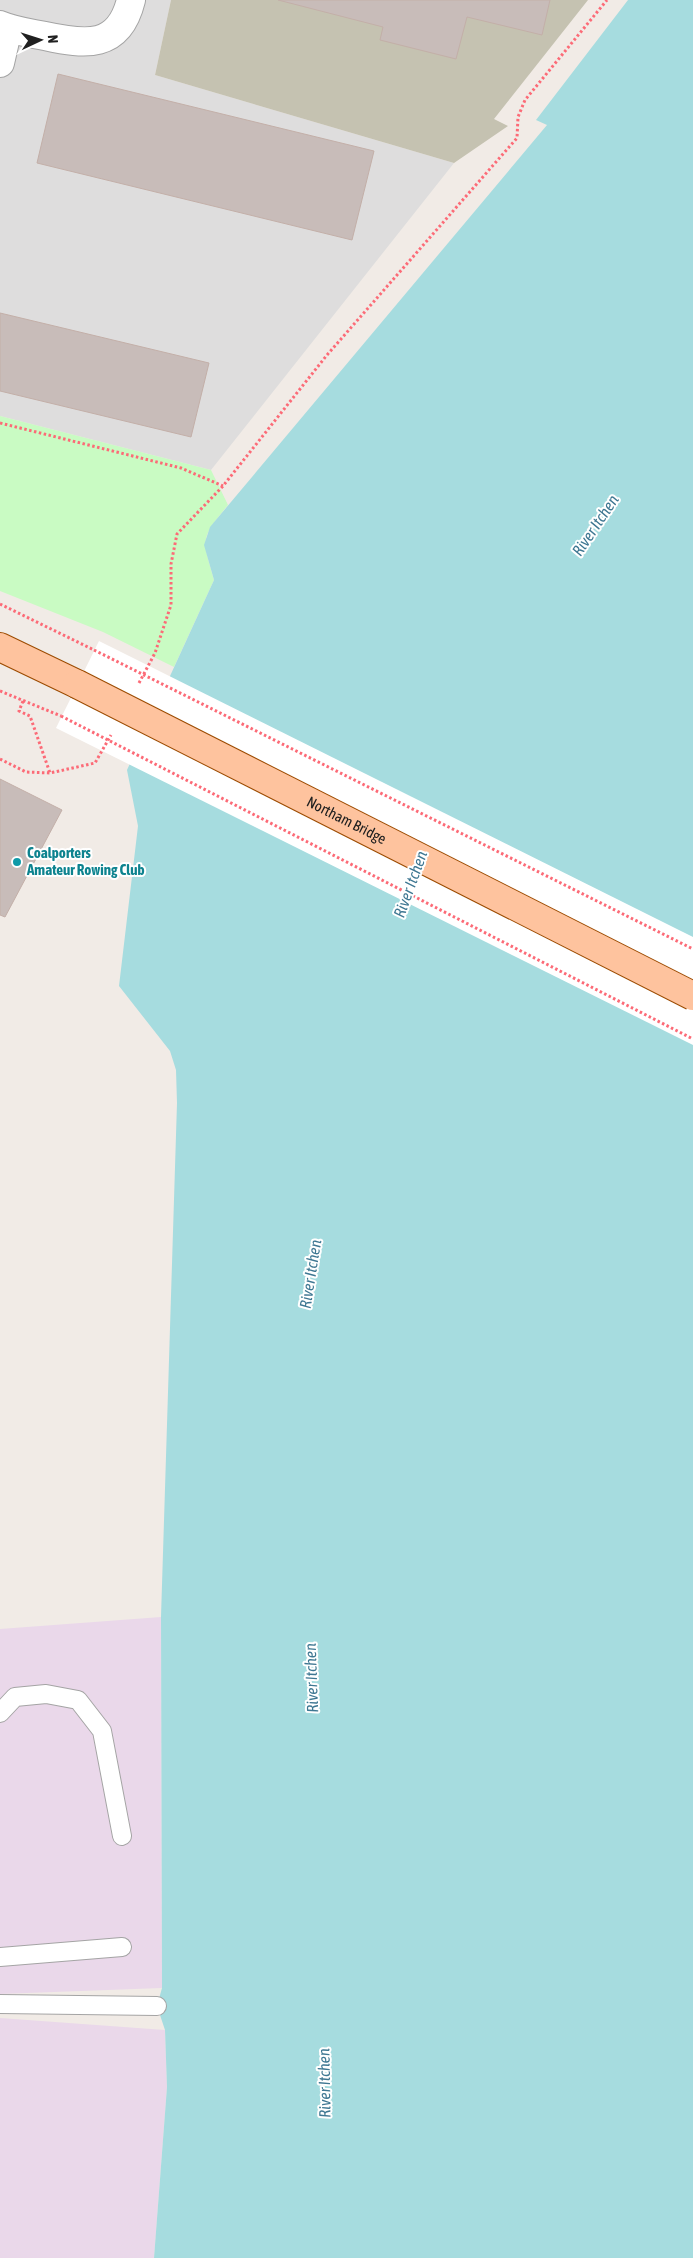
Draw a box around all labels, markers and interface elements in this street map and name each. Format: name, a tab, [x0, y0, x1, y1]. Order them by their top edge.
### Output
north arrow	[15, 15, 65, 65]
text: N	[45, 34, 61, 44]
water label: River Itchen	[568, 491, 622, 559]
street label: Northam Bridge	[304, 793, 389, 847]
place label: Coalporters Amateur Rowing Club	[26, 844, 145, 878]
water label: River Itchen	[390, 848, 430, 920]
marker: Coalporters Amateur Rowing Club	[11, 856, 23, 868]
water label: River Itchen	[296, 1238, 324, 1310]
water label: River Itchen	[301, 1643, 321, 1713]
water label: River Itchen	[314, 2048, 334, 2118]

